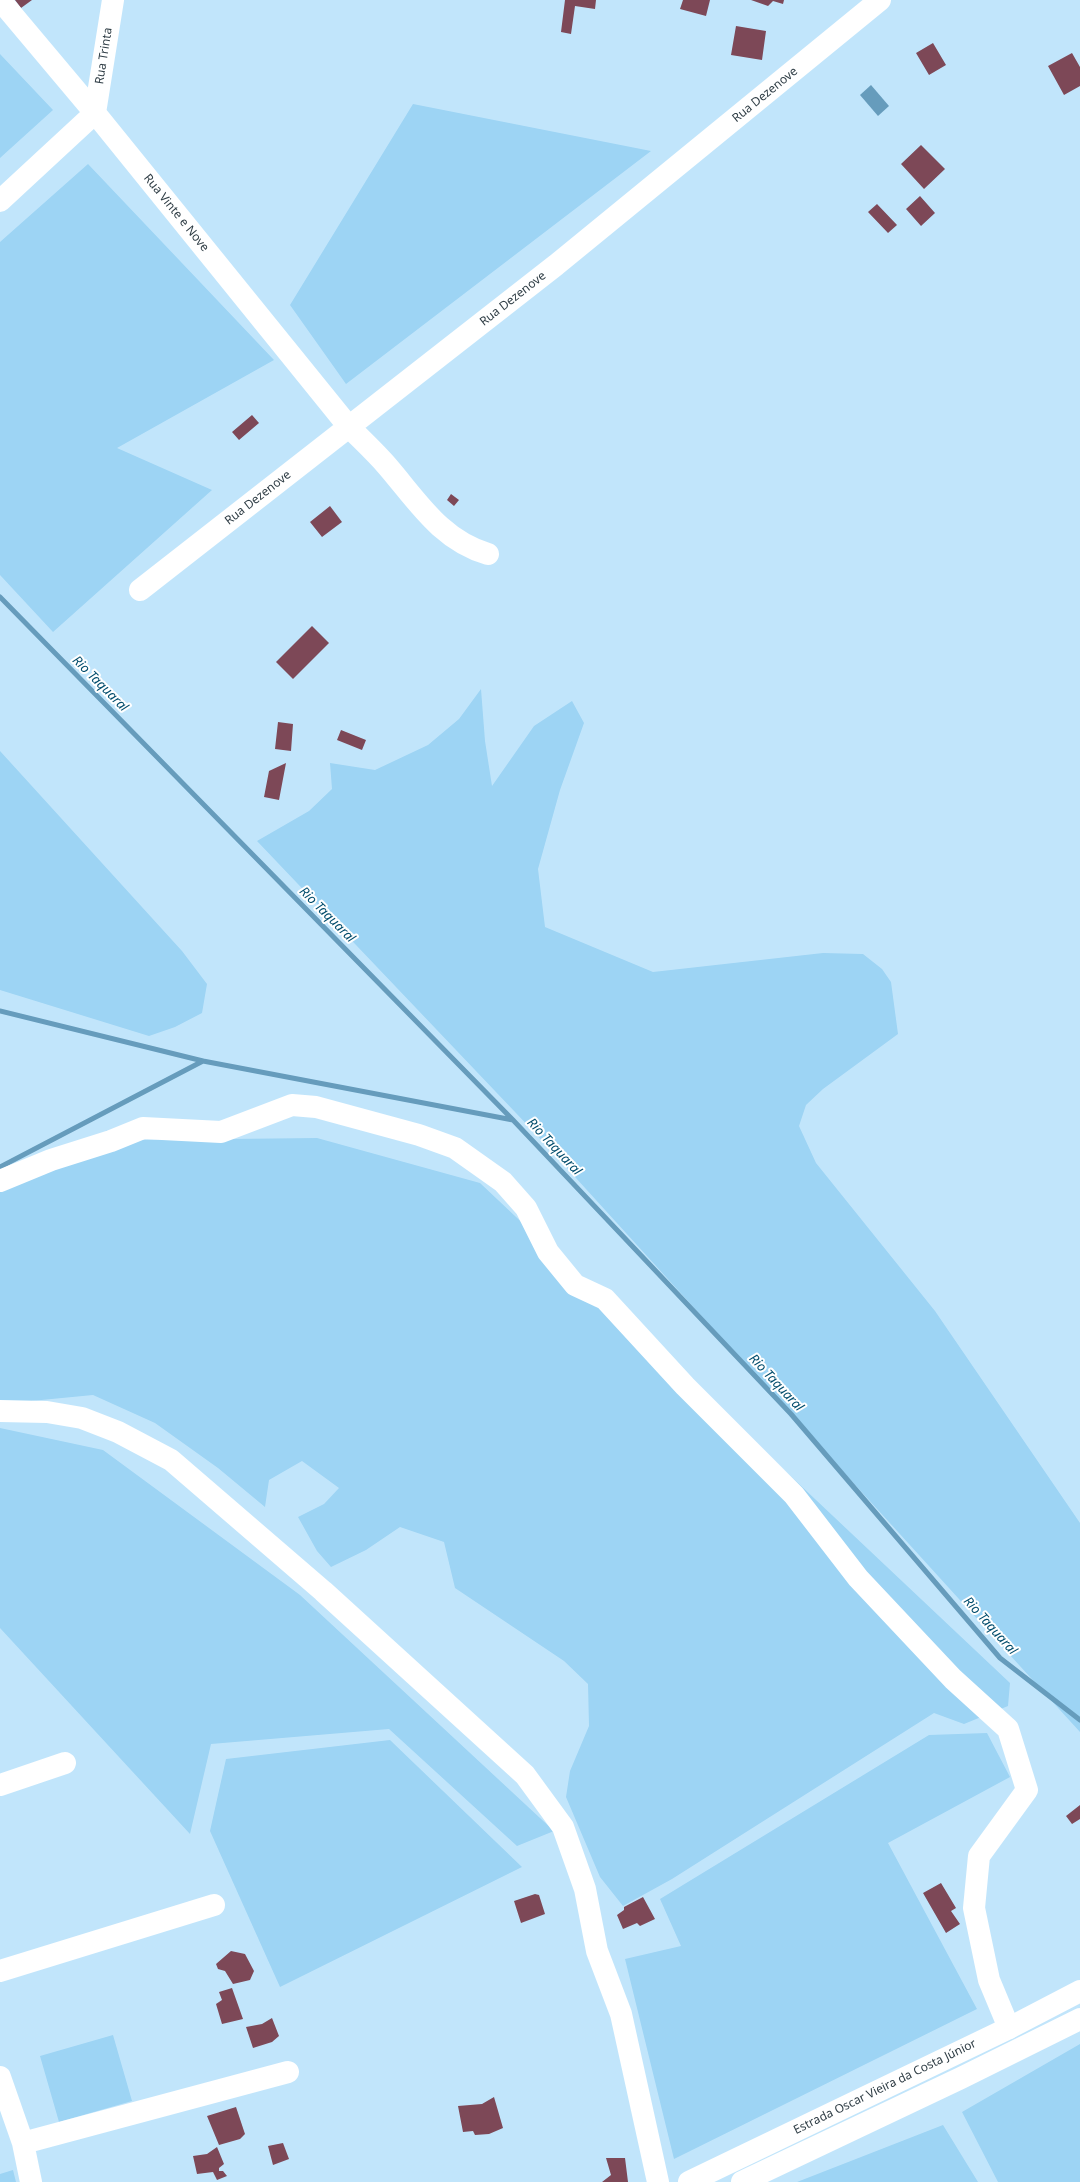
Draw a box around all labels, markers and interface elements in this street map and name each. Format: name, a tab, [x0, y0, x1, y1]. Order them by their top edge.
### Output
street label: Rua Trinta	[92, 27, 116, 85]
street label: Rua Dezenove	[729, 64, 801, 126]
street label: Rua Vinte e Nove	[140, 171, 212, 255]
street label: Rua Dezenove	[477, 269, 549, 329]
street label: Rua Dezenove	[222, 468, 294, 528]
water label: Rio Taquaral	[69, 653, 131, 715]
water label: Rio Taquaral	[296, 884, 358, 946]
water label: Rio Taquaral	[524, 1115, 584, 1179]
water label: Rio Taquaral	[746, 1351, 806, 1415]
water label: Rio Taquaral	[960, 1594, 1020, 1658]
street label: Estrada Oscar Vieira da Costa Júnior	[791, 2036, 979, 2138]

